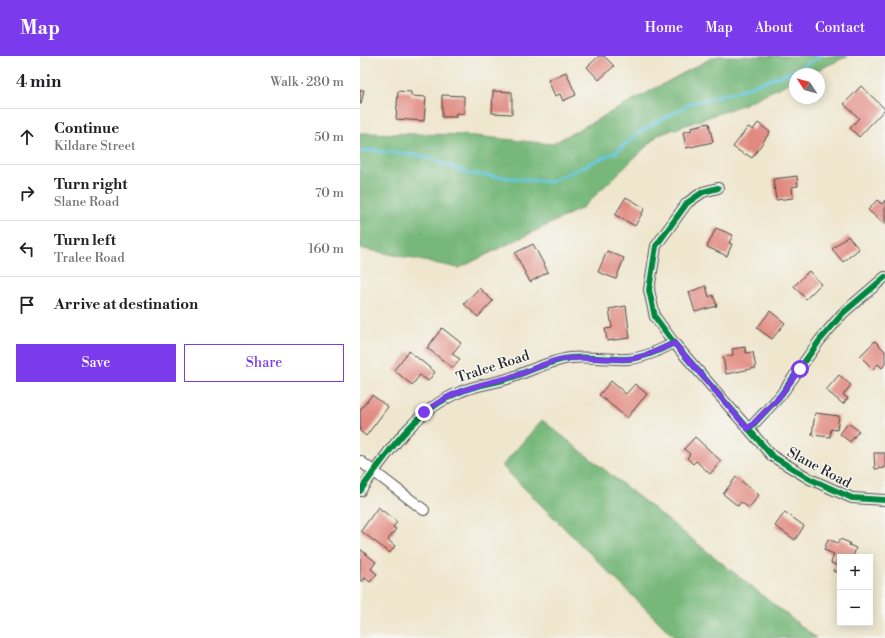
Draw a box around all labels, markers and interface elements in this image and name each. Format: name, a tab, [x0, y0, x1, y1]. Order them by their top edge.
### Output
text: Map	[20, 16, 60, 40]
text: Home	[645, 19, 683, 37]
text: Map	[705, 19, 733, 37]
text: About	[755, 19, 793, 37]
text: Contact	[815, 19, 865, 37]
north arrow	[789, 68, 825, 104]
text: 4 min	[16, 71, 61, 93]
text: Walk · 280 m	[270, 74, 344, 90]
text: Continue	[54, 119, 119, 138]
icon: ahead	[16, 126, 38, 148]
text: 50 m	[314, 129, 344, 145]
text: Kildare Street	[54, 138, 136, 154]
text: Turn right	[54, 175, 128, 194]
icon: right	[16, 182, 38, 204]
text: 70 m	[315, 185, 344, 201]
text: Slane Road	[54, 194, 119, 210]
text: Turn left	[54, 231, 116, 250]
icon: left	[16, 238, 38, 260]
text: 160 m	[308, 241, 344, 257]
text: Tralee Road	[54, 250, 125, 266]
icon: arrive	[16, 294, 38, 316]
text: Arrive at destination	[54, 295, 198, 314]
button: Save	[16, 344, 176, 382]
button: Share	[184, 344, 344, 382]
street label: Tralee Road	[454, 347, 532, 387]
route start	[791, 360, 809, 378]
route end	[415, 403, 433, 421]
street label: Slane Road	[784, 444, 854, 492]
map controls	[837, 554, 873, 626]
button: +	[837, 554, 873, 590]
button: −	[837, 590, 873, 626]

